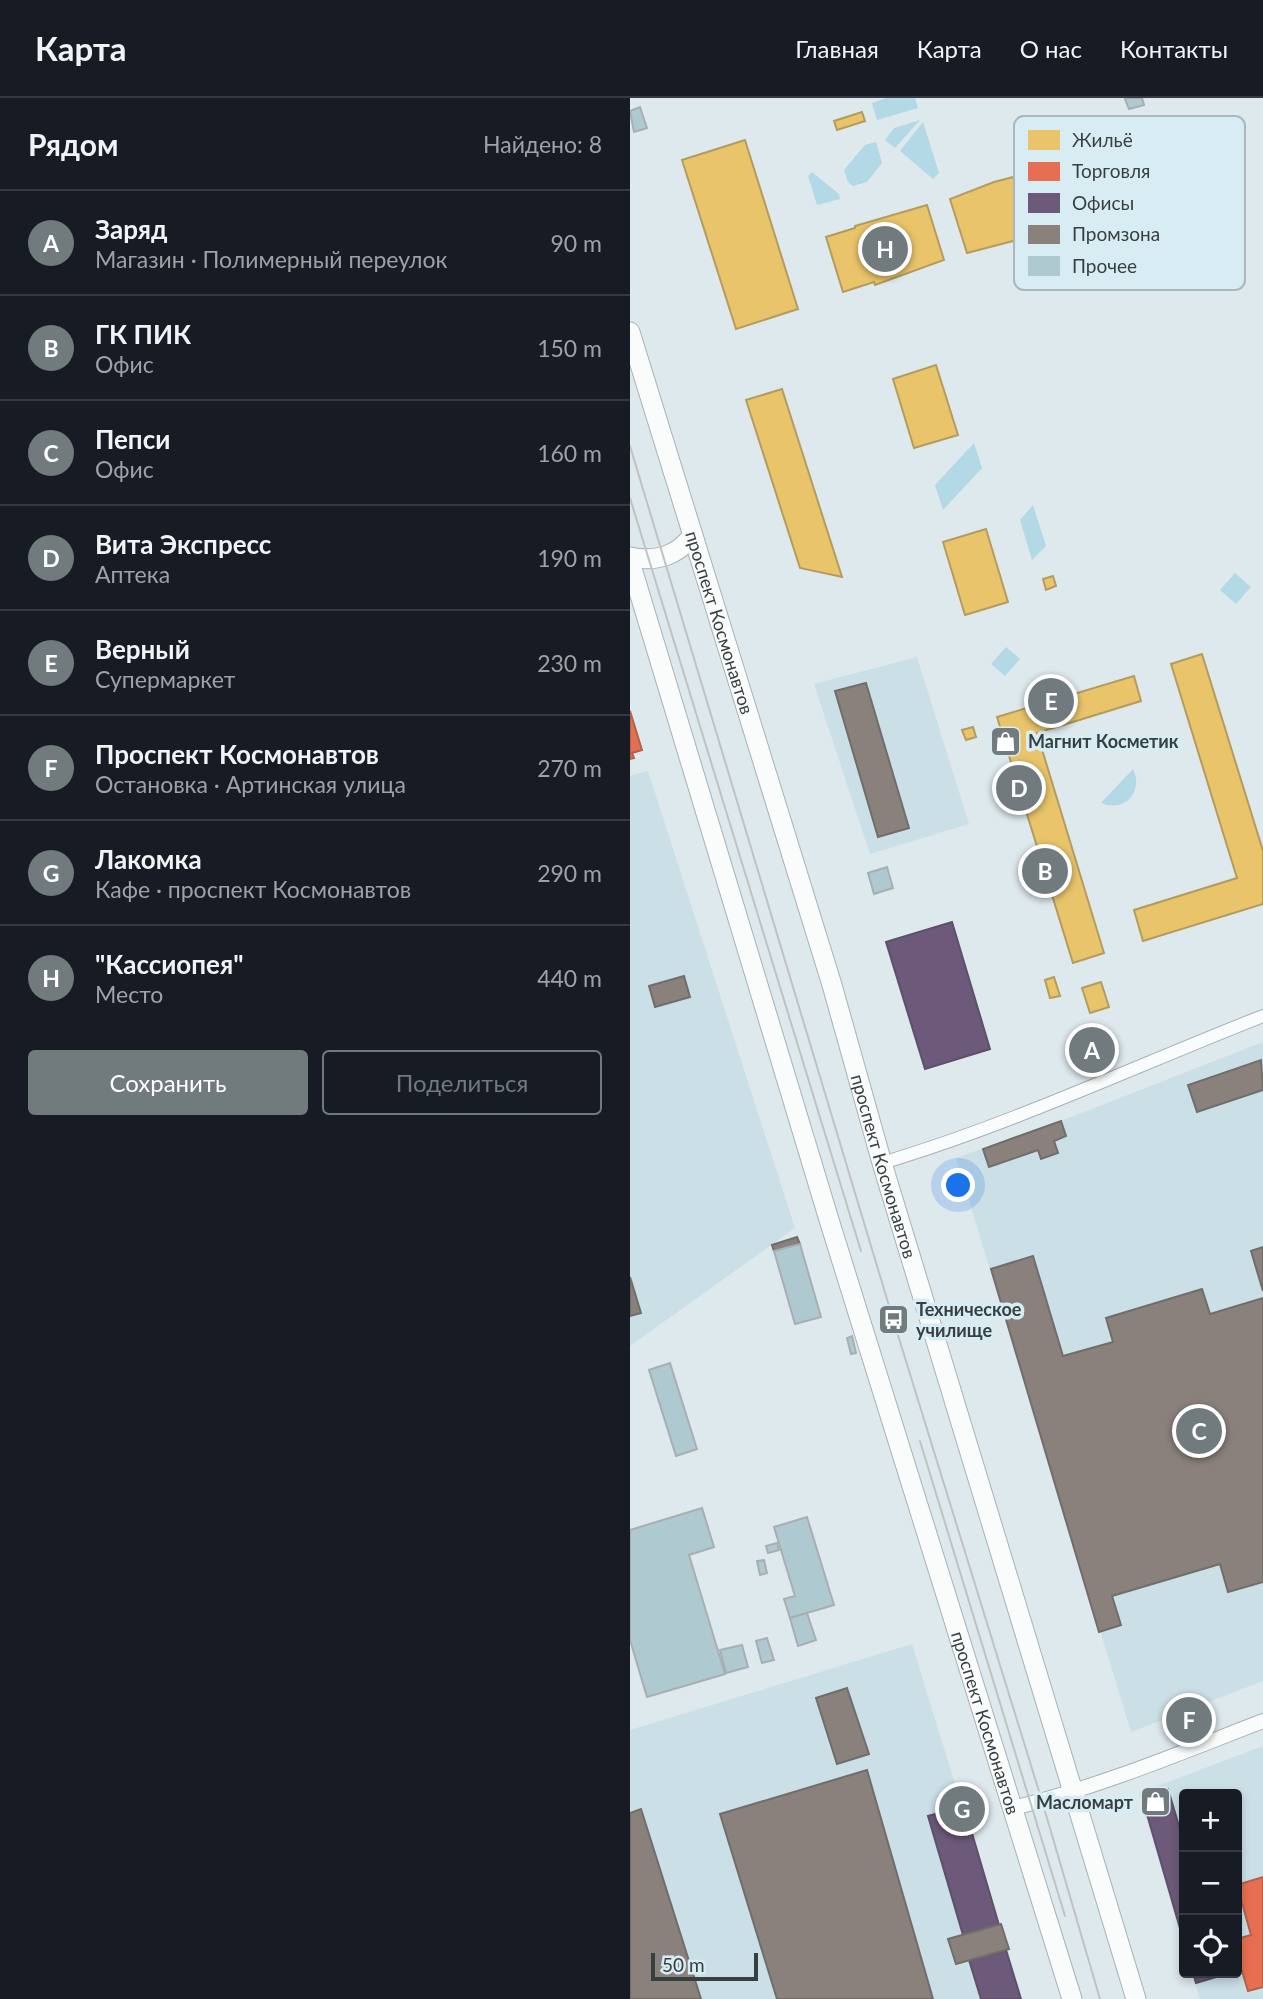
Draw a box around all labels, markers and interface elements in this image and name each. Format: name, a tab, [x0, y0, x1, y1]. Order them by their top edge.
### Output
text: Карта	[35, 28, 126, 68]
text: Главная	[795, 34, 879, 63]
text: Карта	[917, 34, 982, 63]
text: О нас	[1020, 34, 1082, 63]
text: Контакты	[1120, 34, 1228, 63]
legend	[1014, 116, 1245, 290]
text: Рядом	[28, 126, 118, 162]
text: Жильё	[1072, 128, 1133, 151]
text: Найдено: 8	[483, 130, 602, 158]
text: Торговля	[1072, 159, 1150, 182]
text: Офисы	[1072, 191, 1134, 214]
text: Заряд	[95, 213, 167, 245]
text: Промзона	[1072, 222, 1160, 245]
pin: H	[862, 223, 908, 275]
text: A	[43, 229, 59, 257]
text: 90 m	[551, 229, 602, 257]
text: Магазин · Полимерный переулок	[95, 245, 447, 273]
text: Прочее	[1072, 254, 1137, 277]
text: ГК ПИК	[95, 318, 191, 350]
text: B	[43, 334, 59, 362]
text: 150 m	[537, 334, 602, 362]
text: Офис	[95, 350, 154, 378]
text: Пепси	[95, 423, 170, 455]
text: C	[43, 439, 59, 467]
text: 160 m	[537, 439, 602, 467]
text: Офис	[95, 455, 154, 483]
text: Вита Экспресс	[95, 528, 271, 560]
street label: проспект Космонавтов	[681, 528, 759, 717]
text: D	[42, 544, 60, 572]
text: 190 m	[537, 544, 602, 572]
text: Аптека	[95, 560, 170, 588]
text: Верный	[95, 633, 190, 665]
text: E	[44, 649, 58, 677]
text: 230 m	[537, 649, 602, 677]
text: Супермаркет	[95, 665, 235, 693]
pin: E	[1028, 675, 1074, 727]
shop icon: Магнит Косметик	[988, 724, 1022, 758]
place label: Магнит Косметик	[1028, 730, 1179, 752]
text: Проспект Космонавтов	[95, 738, 379, 770]
text: F	[44, 754, 58, 782]
text: 270 m	[537, 754, 602, 782]
pin: D	[996, 762, 1042, 814]
text: Остановка · Артинская улица	[95, 770, 406, 798]
text: Лакомка	[95, 843, 202, 875]
pin: B	[1022, 845, 1068, 897]
text: G	[43, 859, 59, 887]
text: 290 m	[537, 859, 602, 887]
text: Кафе · проспект Космонавтов	[95, 875, 411, 903]
text: "Кассиопея"	[95, 948, 243, 980]
text: H	[42, 964, 60, 992]
text: 440 m	[537, 964, 602, 992]
text: Место	[95, 980, 163, 1008]
pin: A	[1069, 1024, 1115, 1076]
button: Сохранить	[28, 1050, 308, 1115]
button: Поделиться	[322, 1050, 602, 1115]
street label: проспект Космонавтов	[847, 1072, 921, 1261]
your location	[941, 1168, 975, 1202]
place label: Техническое училище	[916, 1298, 1022, 1341]
bus stop icon: Техническое училище	[876, 1302, 910, 1336]
pin: C	[1176, 1405, 1222, 1457]
street label: проспект Космонавтов	[947, 1628, 1025, 1817]
pin: F	[1166, 1694, 1212, 1746]
pin: G	[939, 1783, 985, 1835]
shop icon: Масломарт	[1139, 1785, 1173, 1819]
map controls	[1179, 1789, 1242, 1978]
button: +	[1179, 1789, 1242, 1852]
place label: Масломарт	[1036, 1791, 1134, 1813]
button: −	[1179, 1852, 1242, 1915]
button: locate	[1179, 1915, 1242, 1978]
scale bar	[651, 1950, 758, 1982]
text: 50 m	[662, 1953, 705, 1976]

